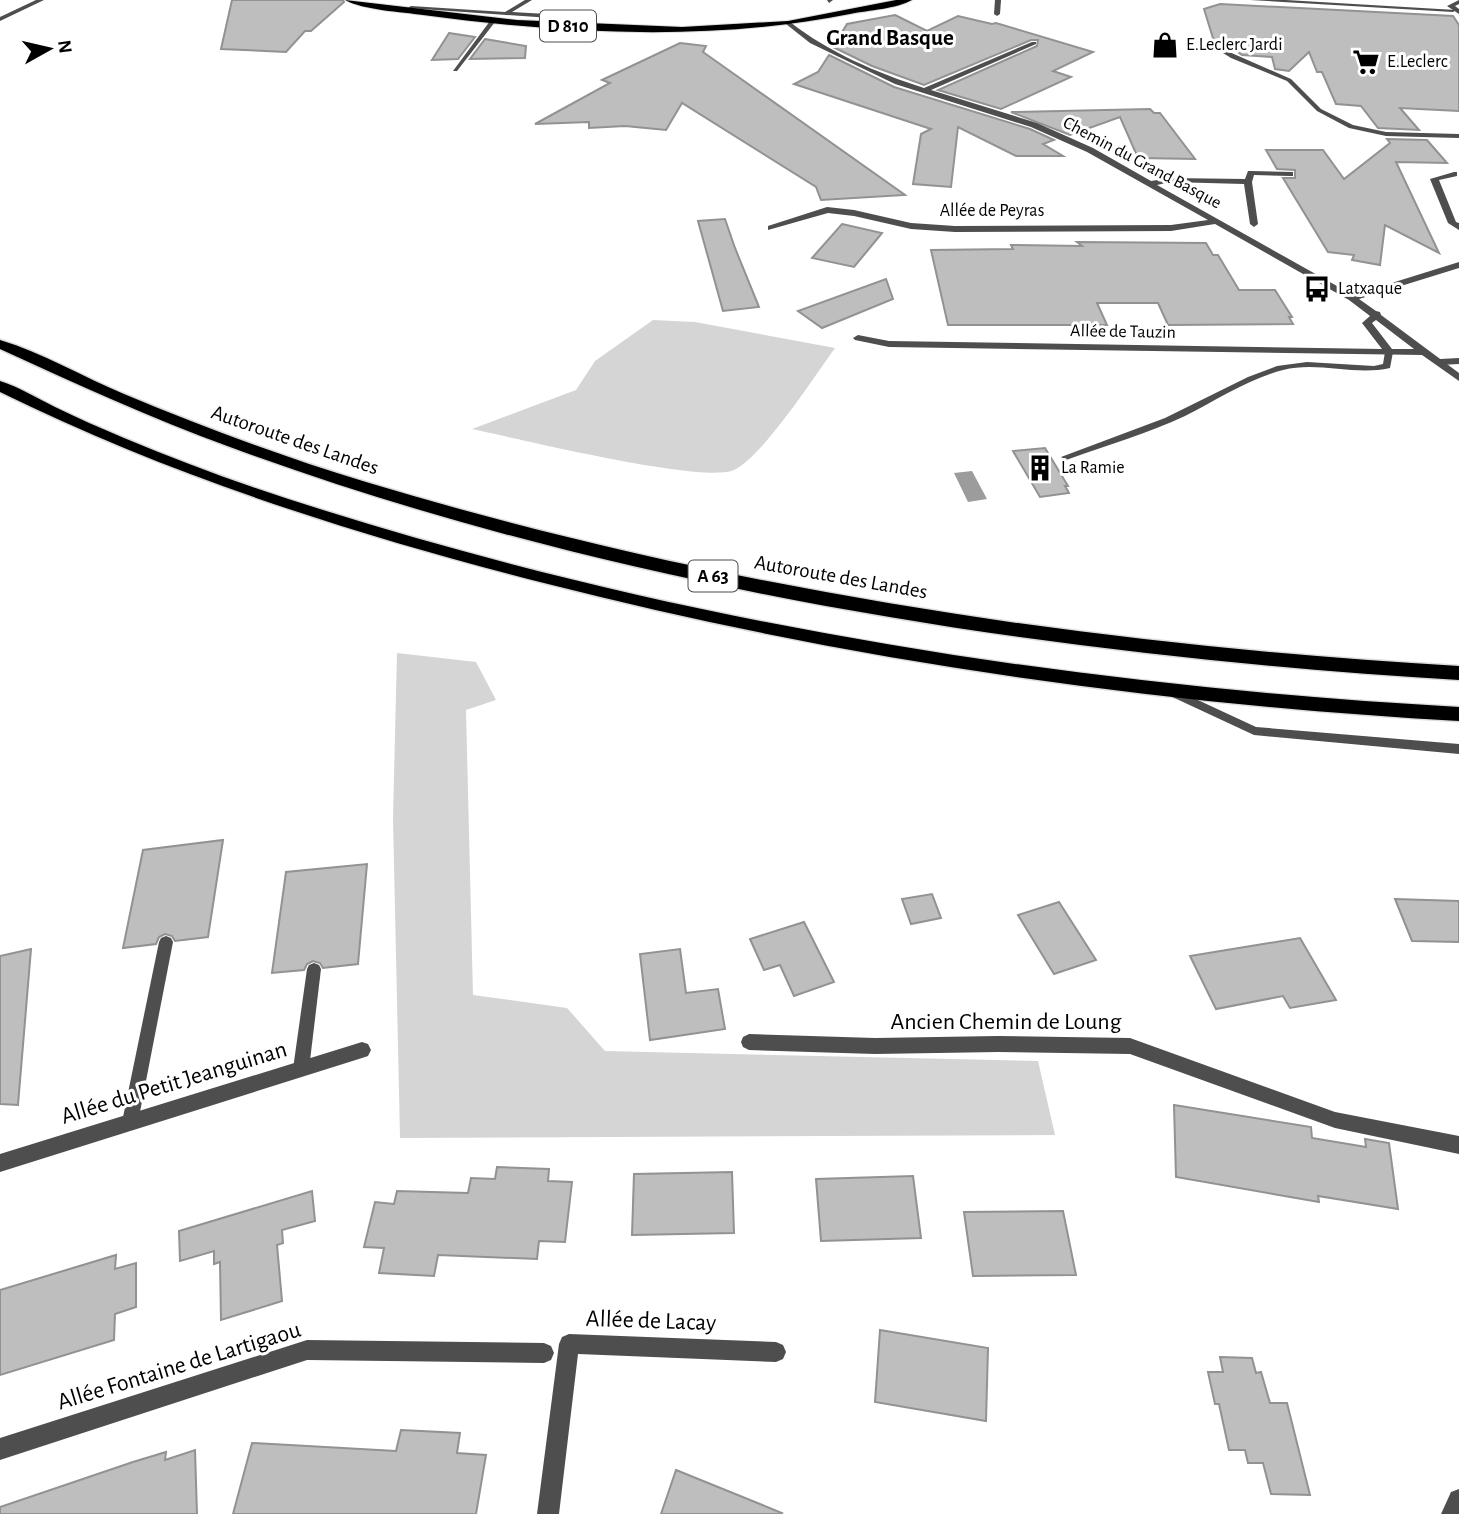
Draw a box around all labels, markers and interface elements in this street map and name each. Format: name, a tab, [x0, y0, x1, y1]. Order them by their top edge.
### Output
road number: D 810	[540, 10, 596, 42]
north arrow	[14, 14, 84, 84]
district label: Grand Basque	[826, 27, 954, 50]
shop icon: E.Leclerc Jardi	[1150, 30, 1180, 60]
place label: E.Leclerc Jardi	[1186, 36, 1283, 54]
text: N	[54, 39, 75, 55]
supermarket icon: E.Leclerc	[1351, 47, 1381, 77]
place label: E.Leclerc	[1387, 53, 1448, 71]
street label: Chemin du Grand Basque	[1060, 114, 1224, 212]
street label: Allée de Peyras	[940, 202, 1044, 220]
bus stop icon: Latxaque	[1302, 274, 1332, 304]
place label: Latxaque	[1338, 280, 1402, 298]
street label: Allée de Tauzin	[1070, 322, 1176, 342]
street label: Autoroute des Landes	[209, 402, 381, 478]
building icon: La Ramie	[1025, 453, 1055, 483]
place label: La Ramie	[1061, 459, 1125, 477]
street label: Autoroute des Landes	[753, 551, 929, 603]
road number: A 63	[688, 561, 738, 592]
street label: Ancien Chemin de Loung	[891, 1010, 1122, 1034]
street label: Allée du Petit Jeanguinan	[58, 1037, 290, 1129]
street label: Allée de Lacay	[585, 1307, 717, 1335]
street label: Allée Fontaine de Lartigaou	[54, 1318, 304, 1414]

